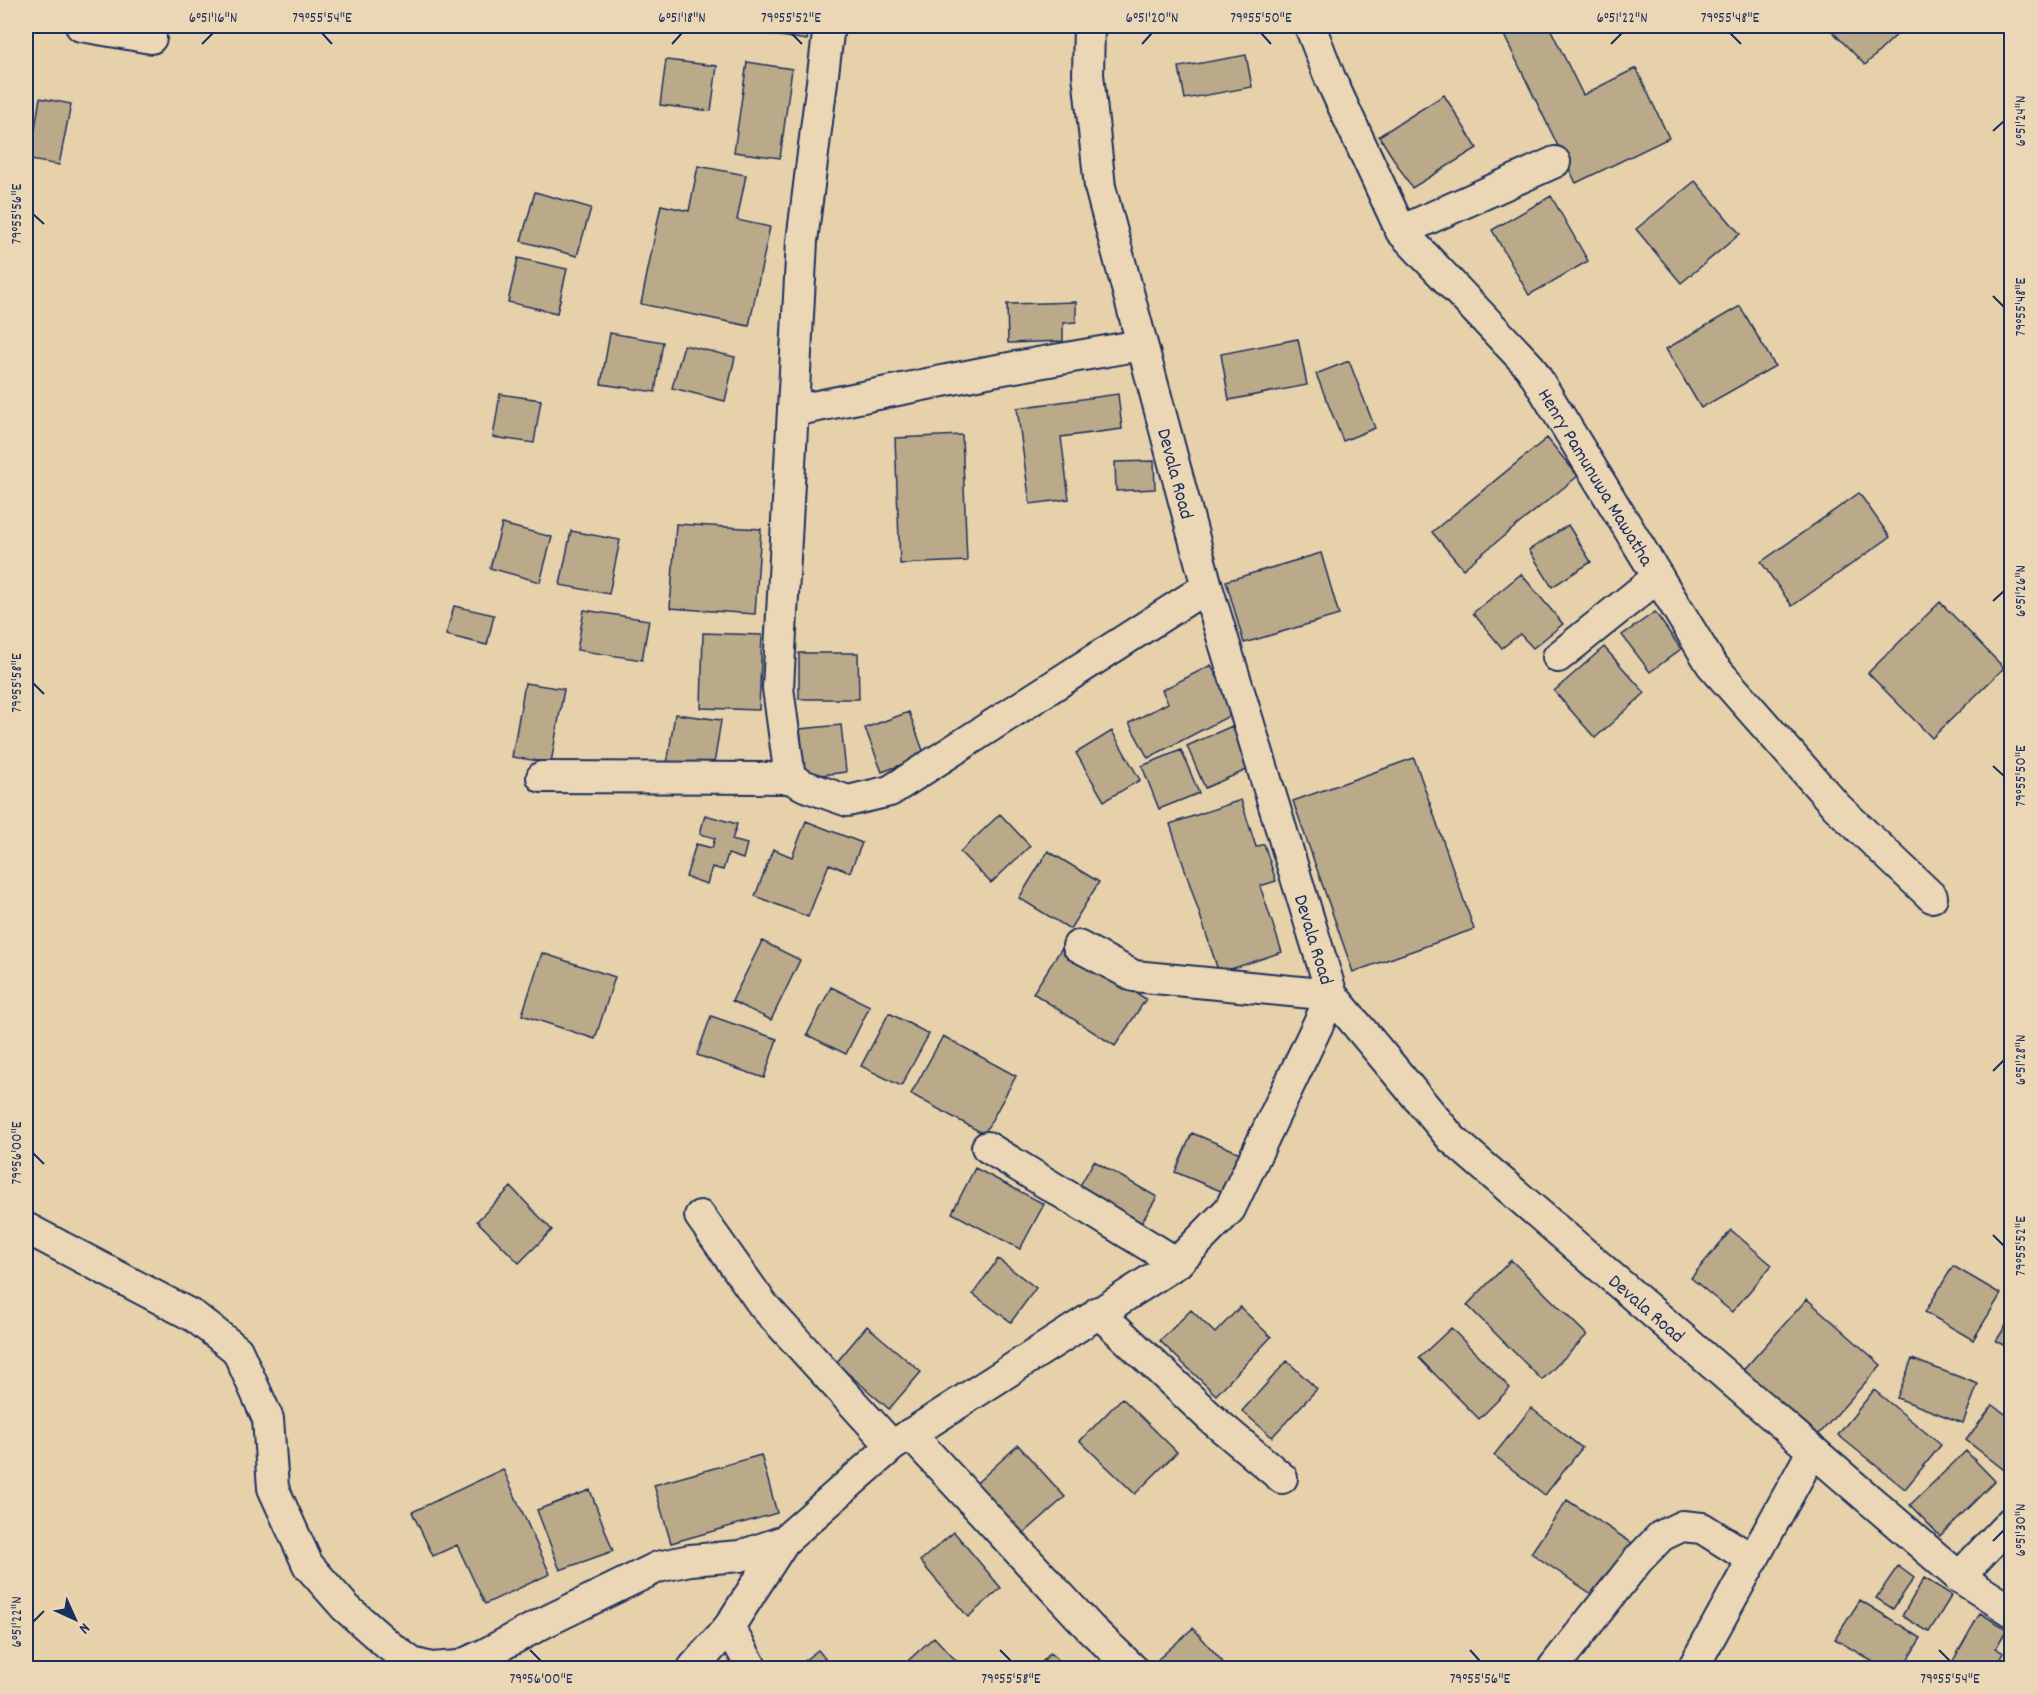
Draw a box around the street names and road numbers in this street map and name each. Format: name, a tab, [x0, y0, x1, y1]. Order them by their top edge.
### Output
street label: Henry Pamunuwa Mawatha	[1529, 384, 1659, 573]
street label: Devala Road	[1148, 425, 1199, 523]
street label: Devala Road	[1285, 891, 1339, 989]
street label: Devala Road	[1601, 1269, 1690, 1351]

